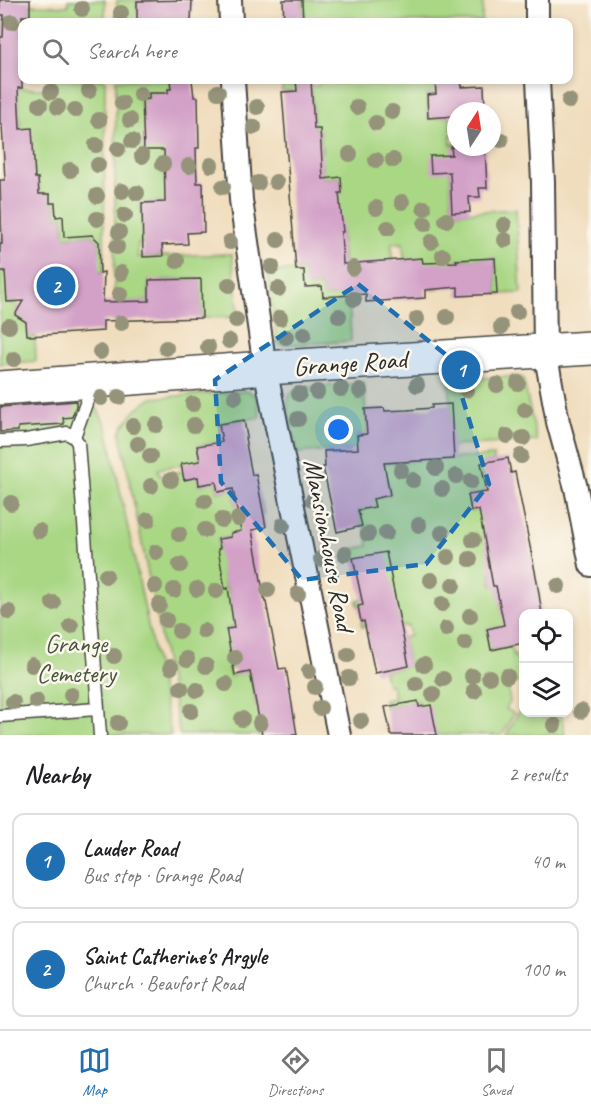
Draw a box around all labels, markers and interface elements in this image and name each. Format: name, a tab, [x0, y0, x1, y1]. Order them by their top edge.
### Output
search box	[18, 18, 573, 84]
icon: search	[39, 35, 72, 68]
text: Search here	[87, 37, 177, 65]
north arrow	[447, 102, 501, 156]
pin: 2	[36, 264, 76, 308]
street label: Grange Road	[292, 342, 411, 383]
pin: 1	[442, 348, 480, 392]
your location	[324, 415, 353, 444]
street label: Mansionhouse Road	[296, 456, 363, 637]
map controls	[519, 609, 573, 717]
button: locate	[519, 609, 573, 663]
park label: Grange Cemetery	[36, 627, 118, 690]
button: layers	[519, 663, 573, 717]
text: Nearby	[24, 758, 89, 791]
text: 2 results	[508, 762, 567, 787]
text: Lauder Road	[83, 835, 177, 863]
text: 1	[41, 849, 50, 874]
text: 40 m	[531, 849, 565, 874]
text: Bus stop · Grange Road	[83, 863, 241, 888]
text: Saint Catherine's Argyle	[83, 943, 267, 971]
text: 2	[41, 957, 50, 982]
text: 100 m	[522, 957, 565, 982]
text: Church · Beaufort Road	[83, 971, 244, 996]
tab: Map	[78, 1044, 111, 1100]
tab: Directions	[268, 1044, 323, 1100]
tab: Saved	[480, 1044, 513, 1100]

